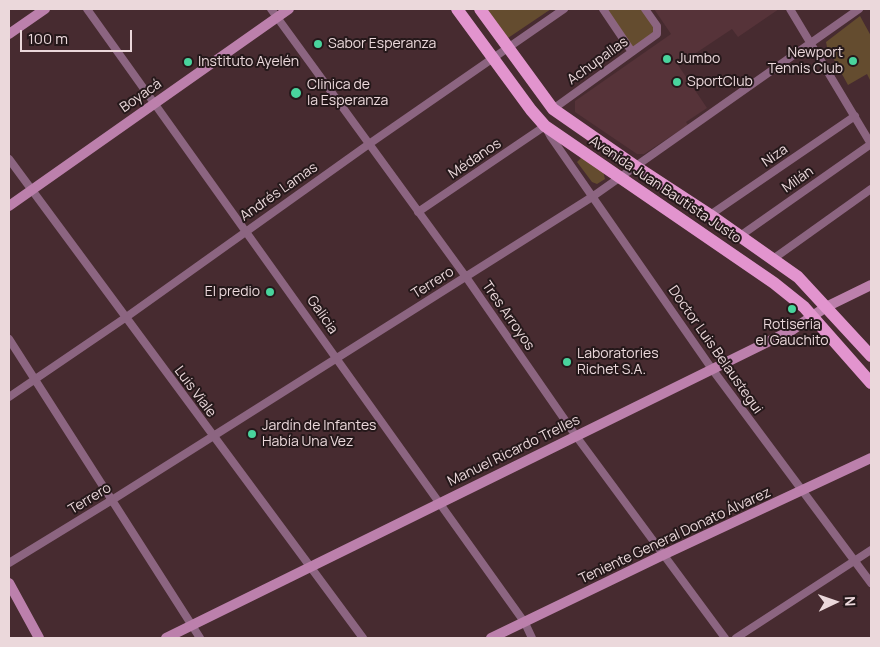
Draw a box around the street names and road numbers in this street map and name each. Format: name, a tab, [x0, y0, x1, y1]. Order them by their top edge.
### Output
street label: Achupallas	[564, 33, 632, 89]
street label: Boyacá	[117, 76, 165, 116]
street label: Avenida Juan Bautista Justo	[586, 133, 744, 247]
street label: Médanos	[445, 135, 505, 183]
street label: Niza	[759, 141, 791, 171]
street label: Andrés Lamas	[237, 159, 321, 225]
street label: Milán	[779, 163, 817, 197]
street label: Terrero	[409, 263, 457, 303]
street label: Tres Arroyos	[478, 278, 538, 354]
street label: Doctor Luis Belaustegui	[664, 283, 766, 417]
street label: Galicia	[303, 293, 341, 337]
street label: Luis Viale	[170, 363, 220, 421]
street label: Manuel Ricardo Trelles	[445, 412, 583, 490]
street label: Terrero	[66, 480, 114, 518]
street label: Teniente General Donato Álvarez	[576, 484, 774, 588]

